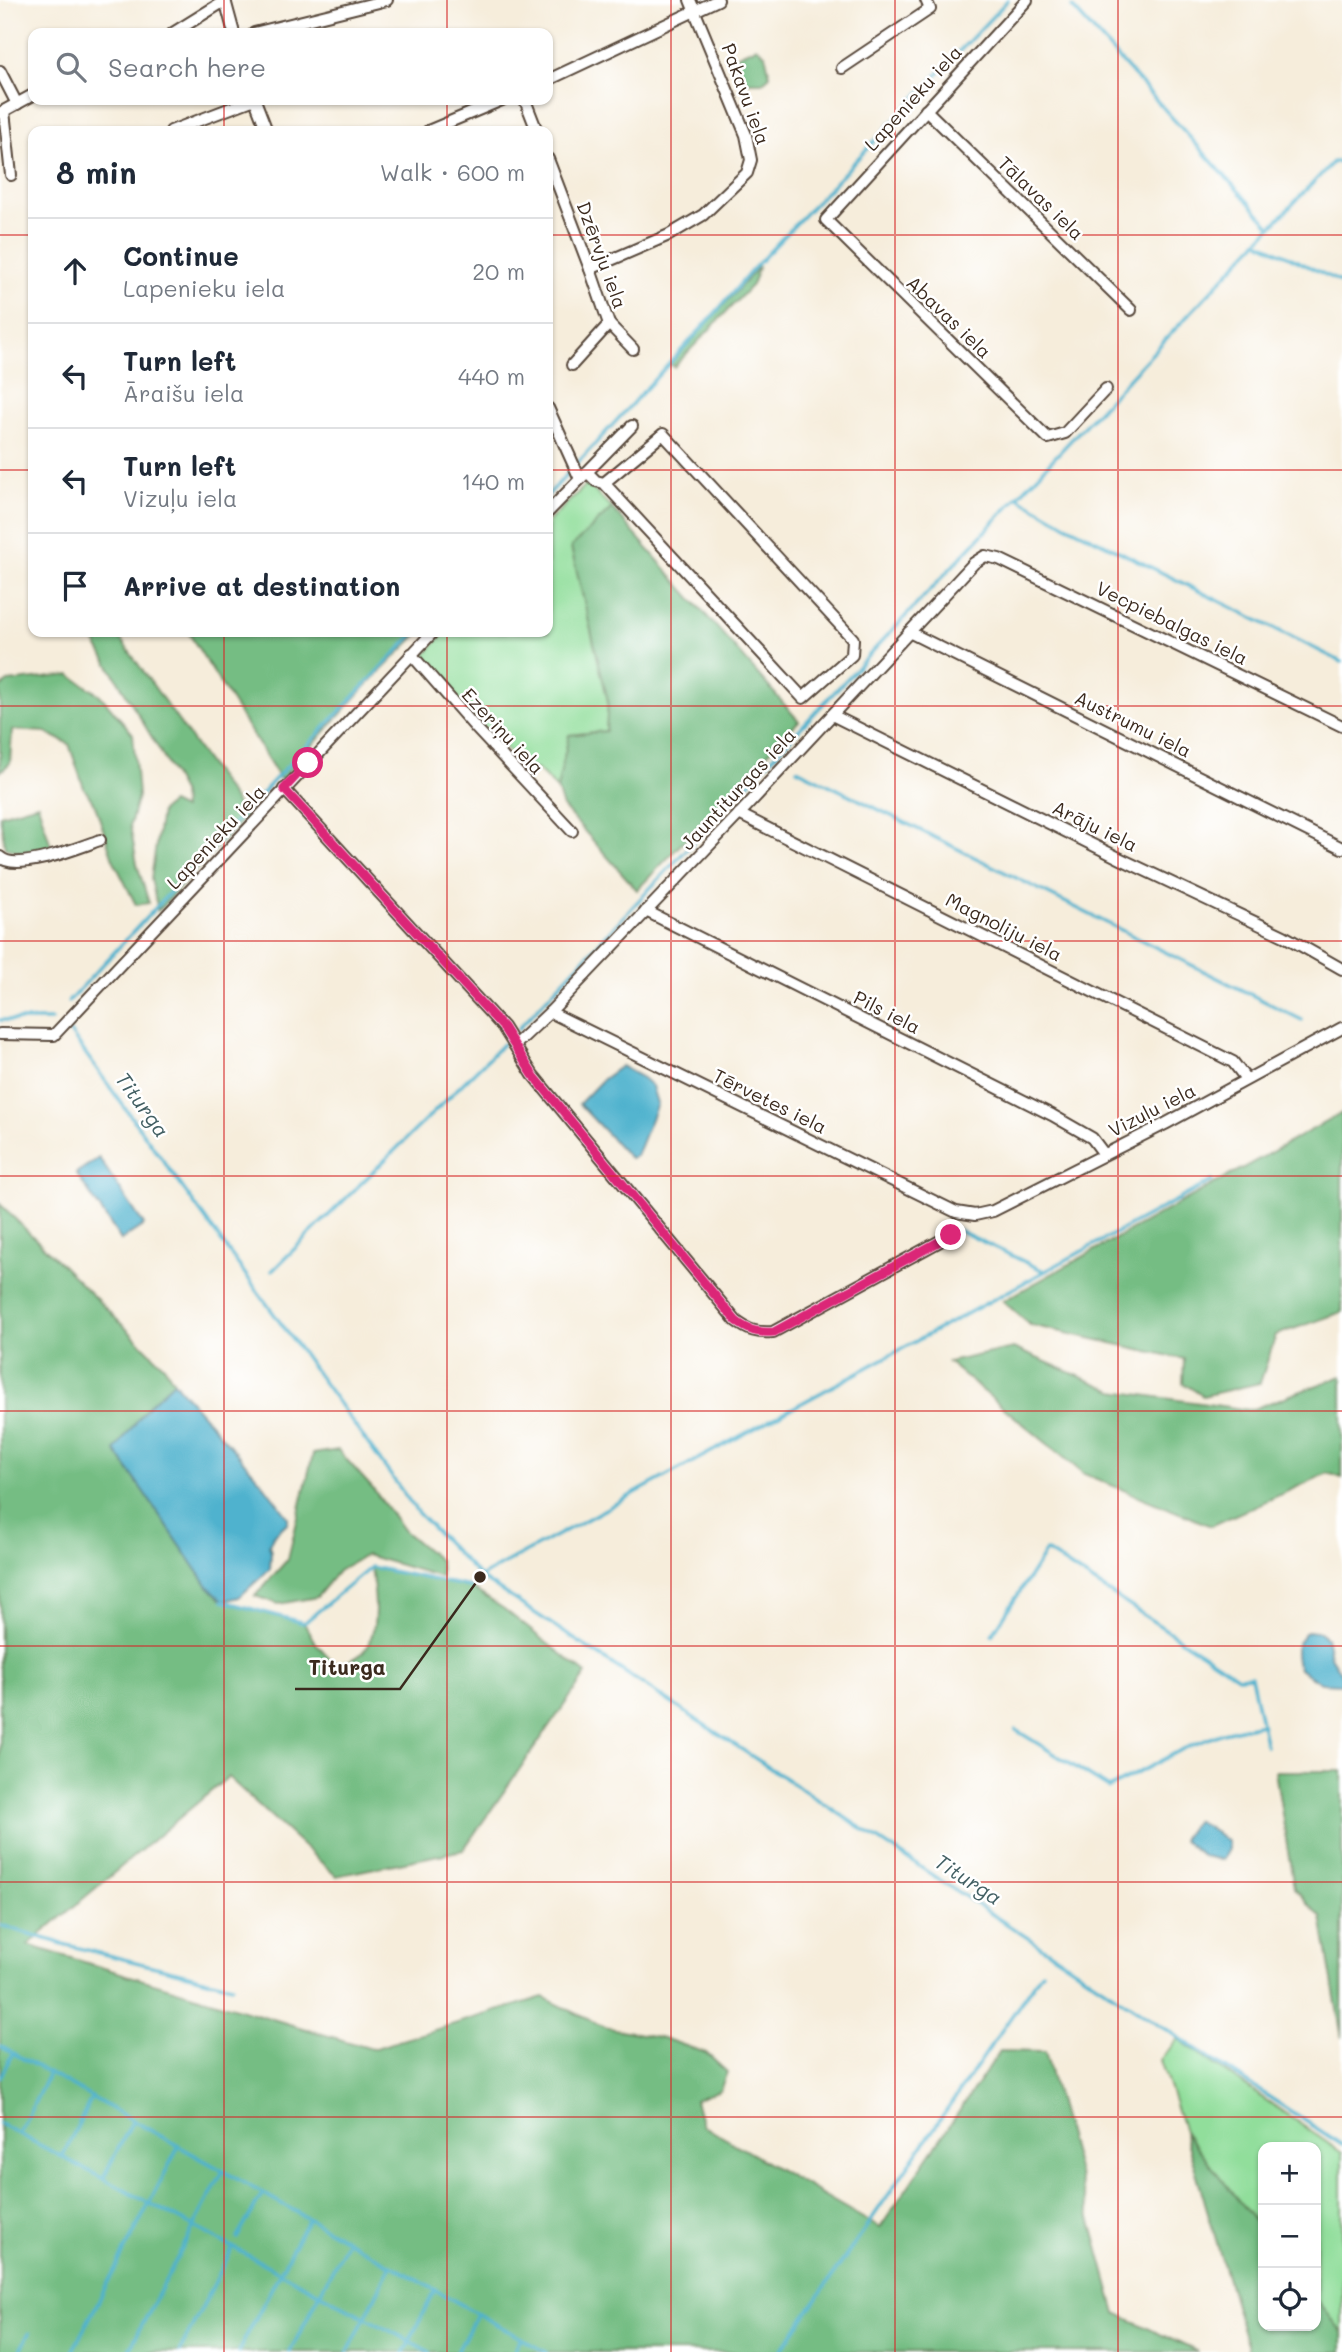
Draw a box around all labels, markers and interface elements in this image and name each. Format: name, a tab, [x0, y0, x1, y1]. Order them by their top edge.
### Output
search box	[28, 28, 553, 105]
street label: Lapenieku iela	[858, 39, 967, 156]
street label: Pakavu iela	[717, 40, 776, 148]
icon: search	[52, 48, 90, 86]
text: Search here	[108, 50, 266, 84]
street label: Tālavas iela	[993, 150, 1090, 245]
text: 8 min	[56, 152, 137, 192]
text: Walk · 600 m	[380, 157, 525, 187]
street label: Dzērvju iela	[572, 198, 633, 312]
text: Continue	[123, 239, 239, 273]
icon: ahead	[56, 252, 94, 290]
text: 20 m	[472, 256, 525, 286]
street label: Abavas iela	[902, 270, 997, 363]
text: Lapenieku iela	[123, 273, 285, 303]
text: Turn left	[123, 344, 236, 378]
icon: left	[56, 357, 94, 395]
text: 440 m	[458, 361, 525, 391]
text: Āraišu iela	[123, 378, 244, 408]
text: Turn left	[123, 449, 236, 483]
icon: left	[56, 462, 94, 500]
text: 140 m	[461, 466, 525, 496]
text: Vizuļu iela	[123, 483, 237, 513]
icon: arrive	[56, 567, 94, 605]
text: Arrive at destination	[123, 569, 400, 603]
street label: Vecpiebalgas iela	[1092, 575, 1252, 670]
street label: Ezeriņu iela	[456, 682, 550, 780]
street label: Austrumu iela	[1071, 685, 1196, 763]
street label: Jauntiturgas iela	[675, 722, 801, 855]
route start	[292, 747, 323, 778]
street label: Lapenieku iela	[161, 779, 271, 894]
street label: Arāju iela	[1049, 794, 1142, 857]
street label: Magnoliju iela	[942, 886, 1067, 967]
street label: Pils iela	[850, 984, 925, 1039]
street label: Tērvetes iela	[709, 1062, 831, 1139]
water label: Titurga	[110, 1066, 176, 1142]
street label: Vizuļu iela	[1104, 1077, 1200, 1143]
route end	[935, 1219, 966, 1250]
callout: Titurga	[295, 1647, 400, 1689]
text: Titurga	[308, 1653, 386, 1680]
water label: Titurga	[930, 1847, 1007, 1910]
map controls	[1258, 2142, 1321, 2331]
button: +	[1258, 2142, 1321, 2205]
button: −	[1258, 2205, 1321, 2268]
button: locate	[1258, 2268, 1321, 2331]

